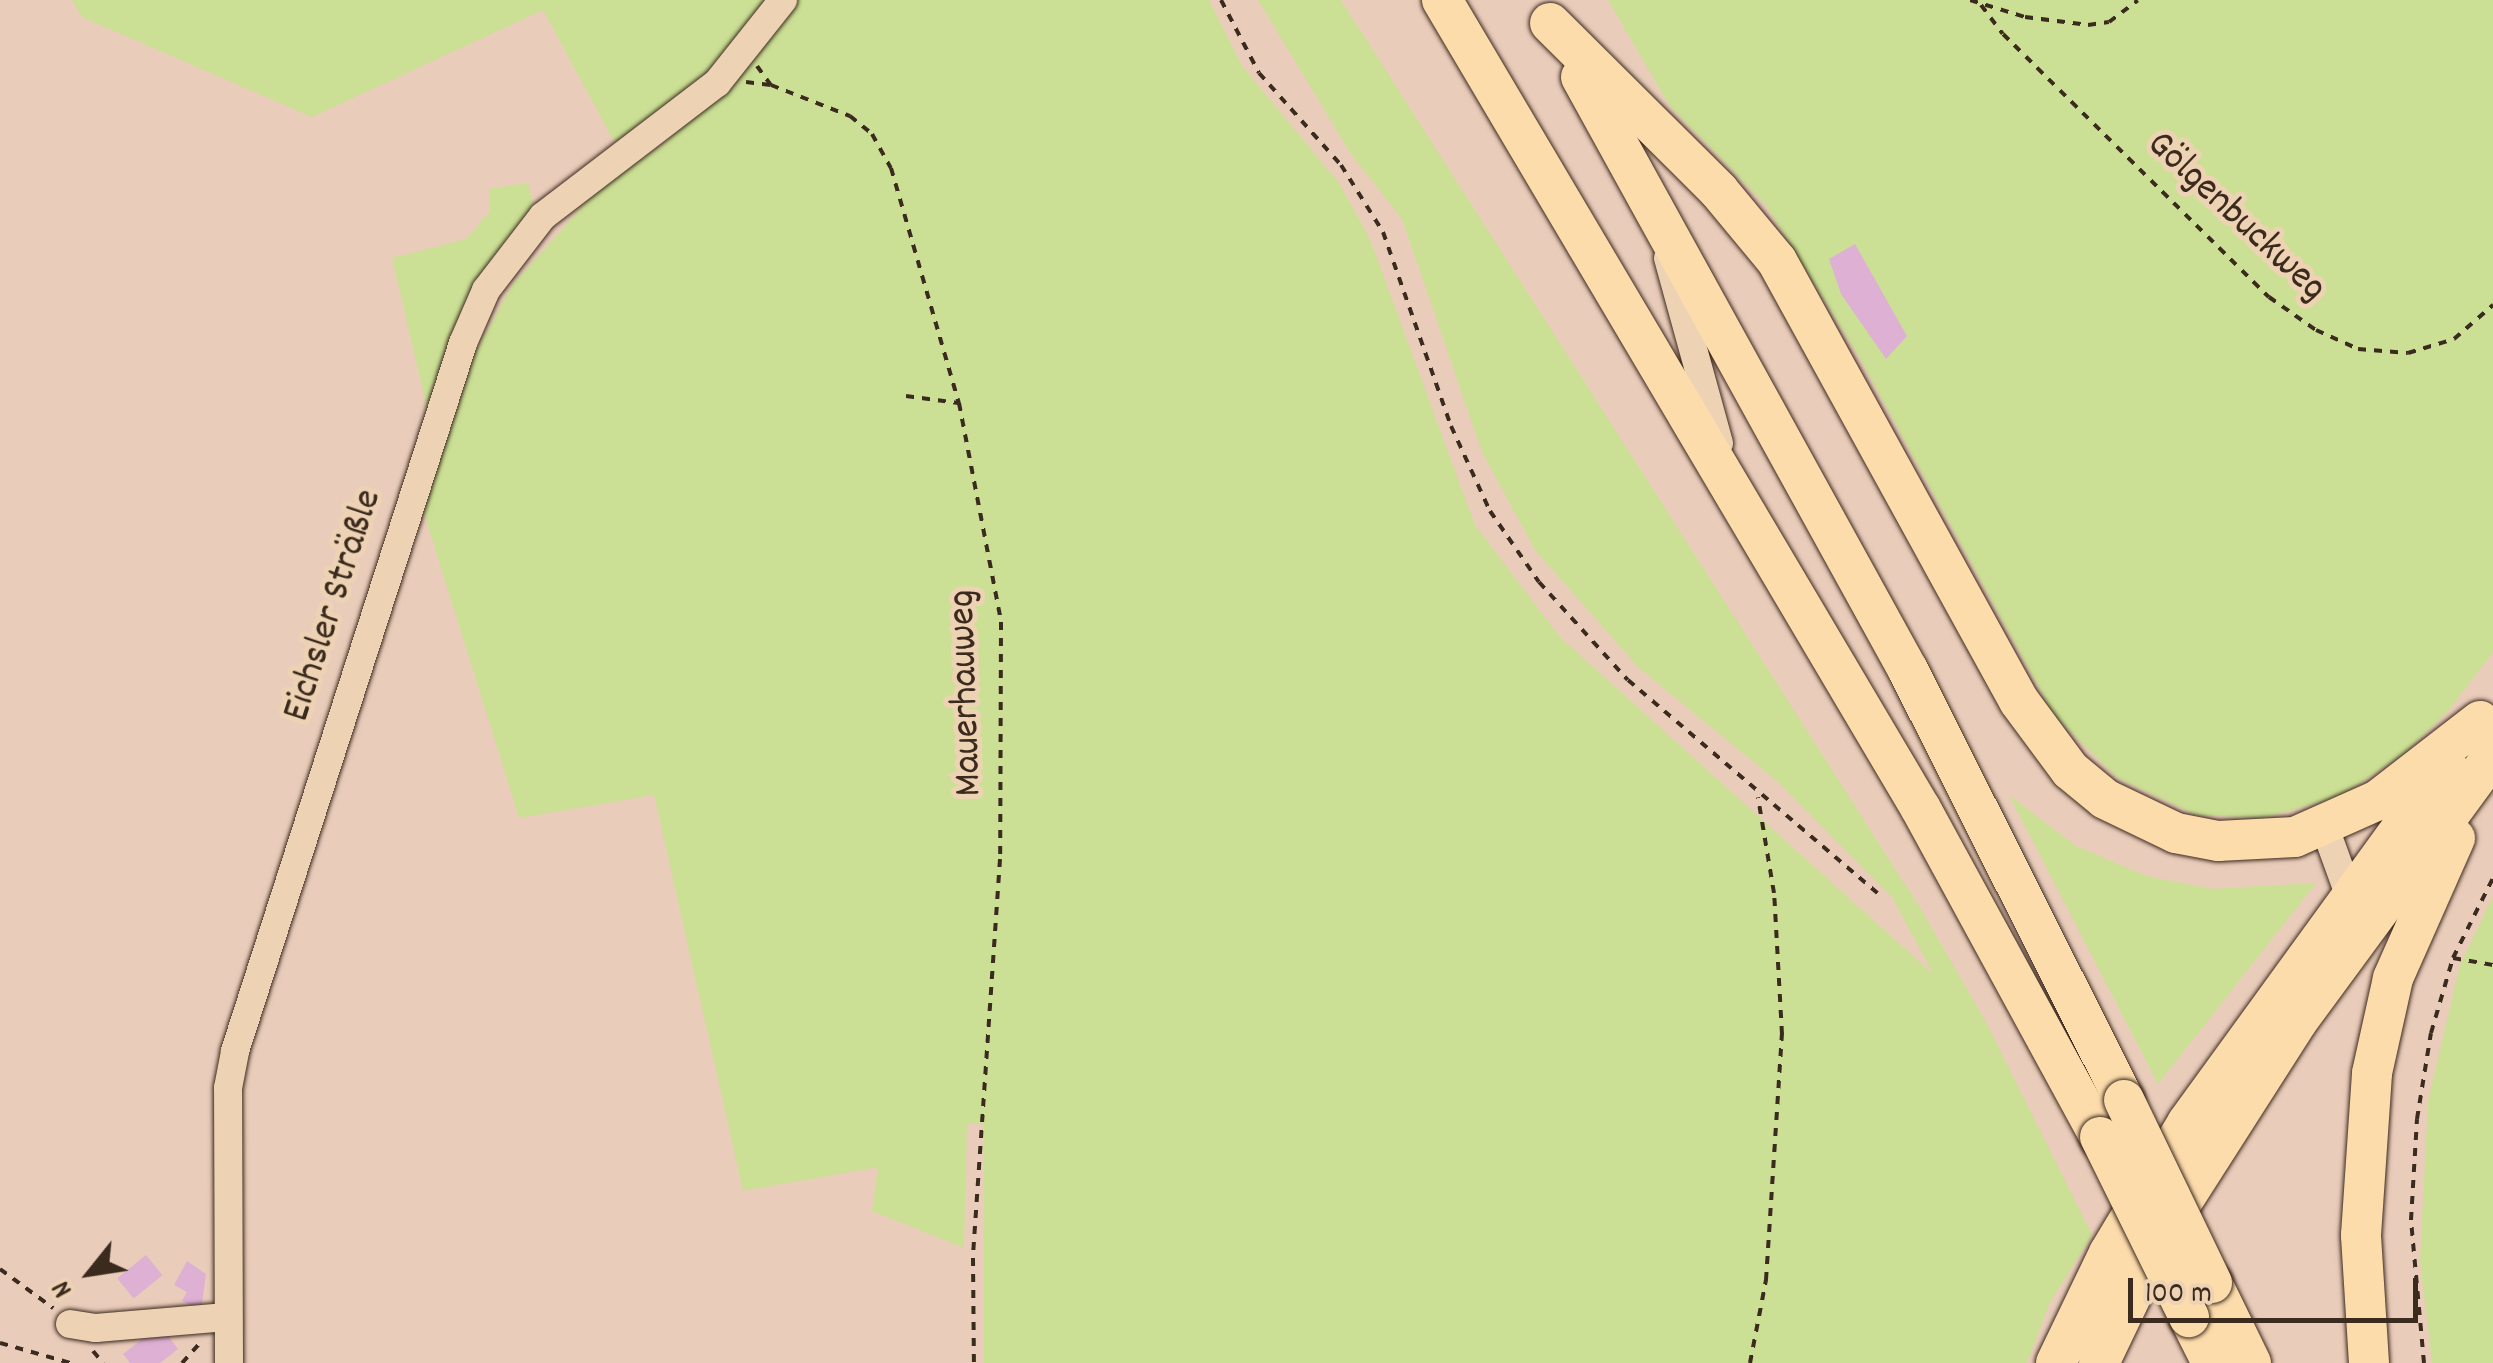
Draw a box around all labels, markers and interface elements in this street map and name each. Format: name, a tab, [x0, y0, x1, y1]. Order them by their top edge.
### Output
street label: Gölgenbuckweg	[2135, 122, 2335, 314]
street label: Eichsler Sträßle	[275, 484, 395, 728]
street label: Mauerhauweg	[940, 589, 996, 797]
north arrow	[40, 1223, 140, 1323]
scale bar	[2133, 1258, 2423, 1320]
text: N	[43, 1272, 85, 1304]
text: 100 m	[2145, 1274, 2212, 1317]

